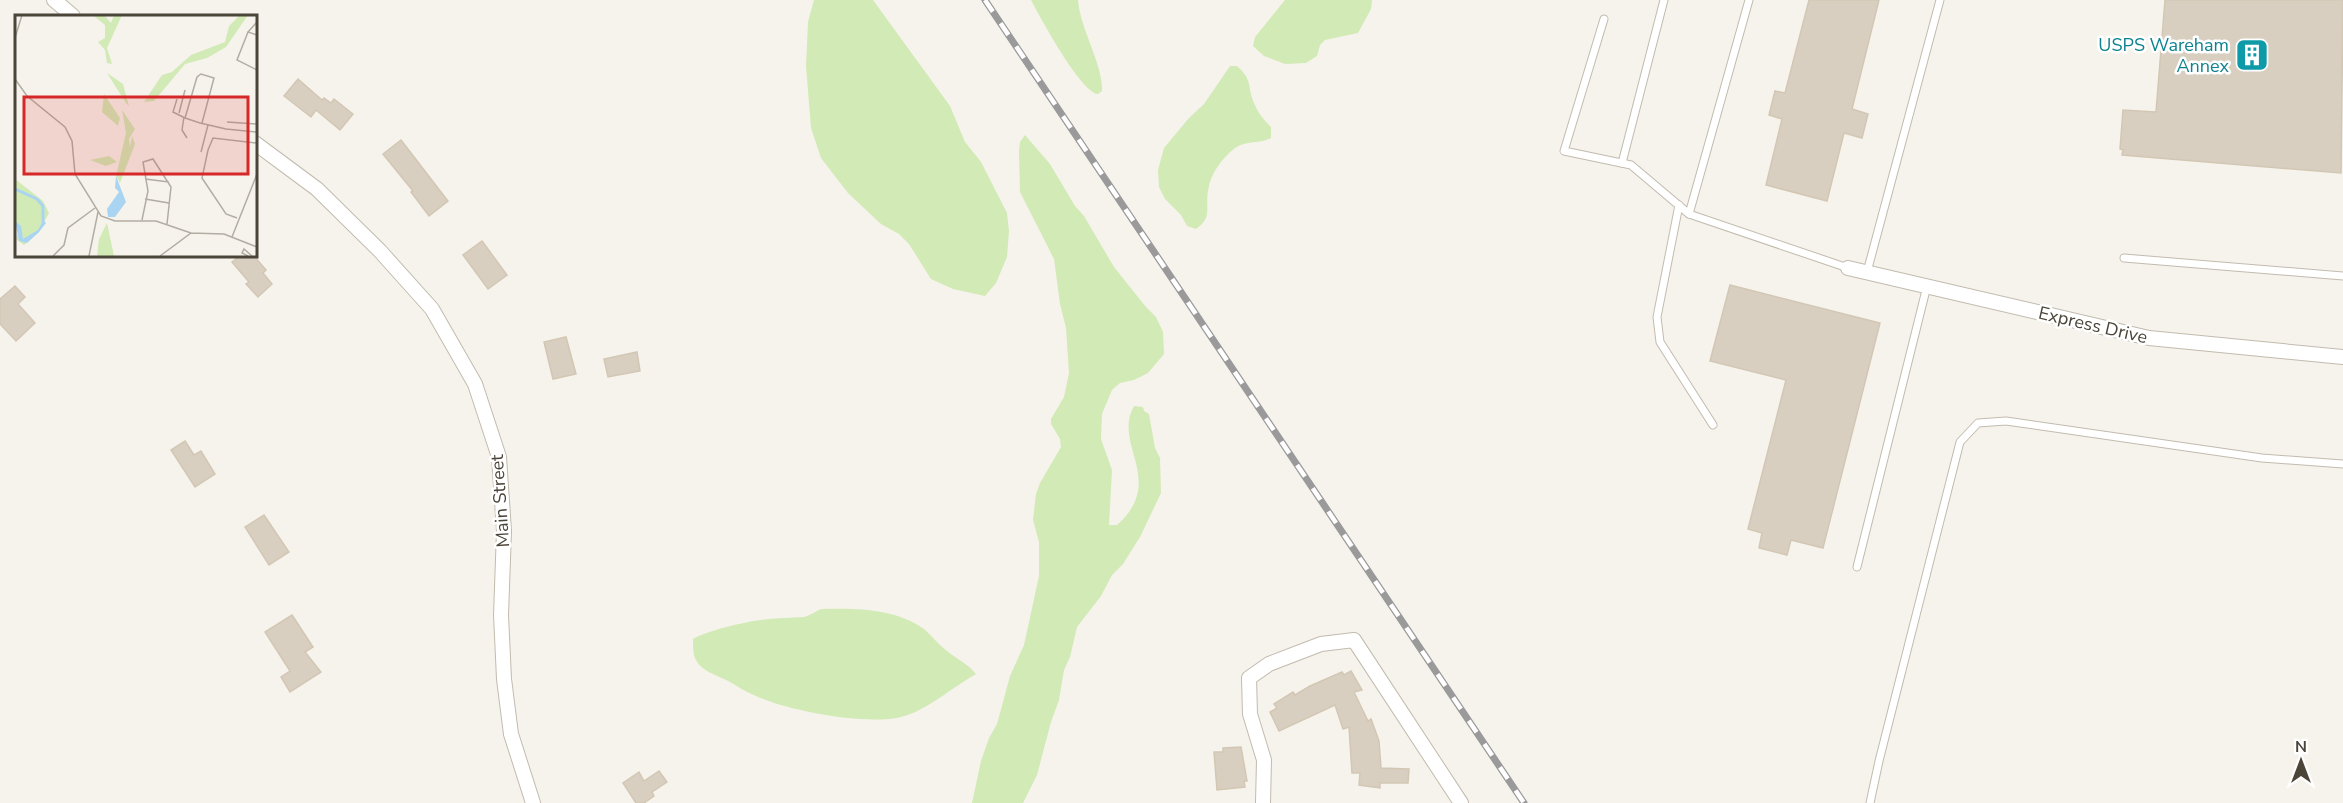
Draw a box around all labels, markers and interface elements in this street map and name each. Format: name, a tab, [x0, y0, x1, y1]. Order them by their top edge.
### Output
inset map	[15, 15, 256, 256]
place label: USPS Wareham Annex	[2098, 33, 2230, 78]
building icon: USPS Wareham Annex	[2234, 37, 2270, 73]
street label: Express Drive	[2036, 301, 2150, 349]
street label: Main Street	[485, 453, 515, 548]
north arrow	[2271, 731, 2331, 791]
text: N	[2295, 736, 2307, 758]

